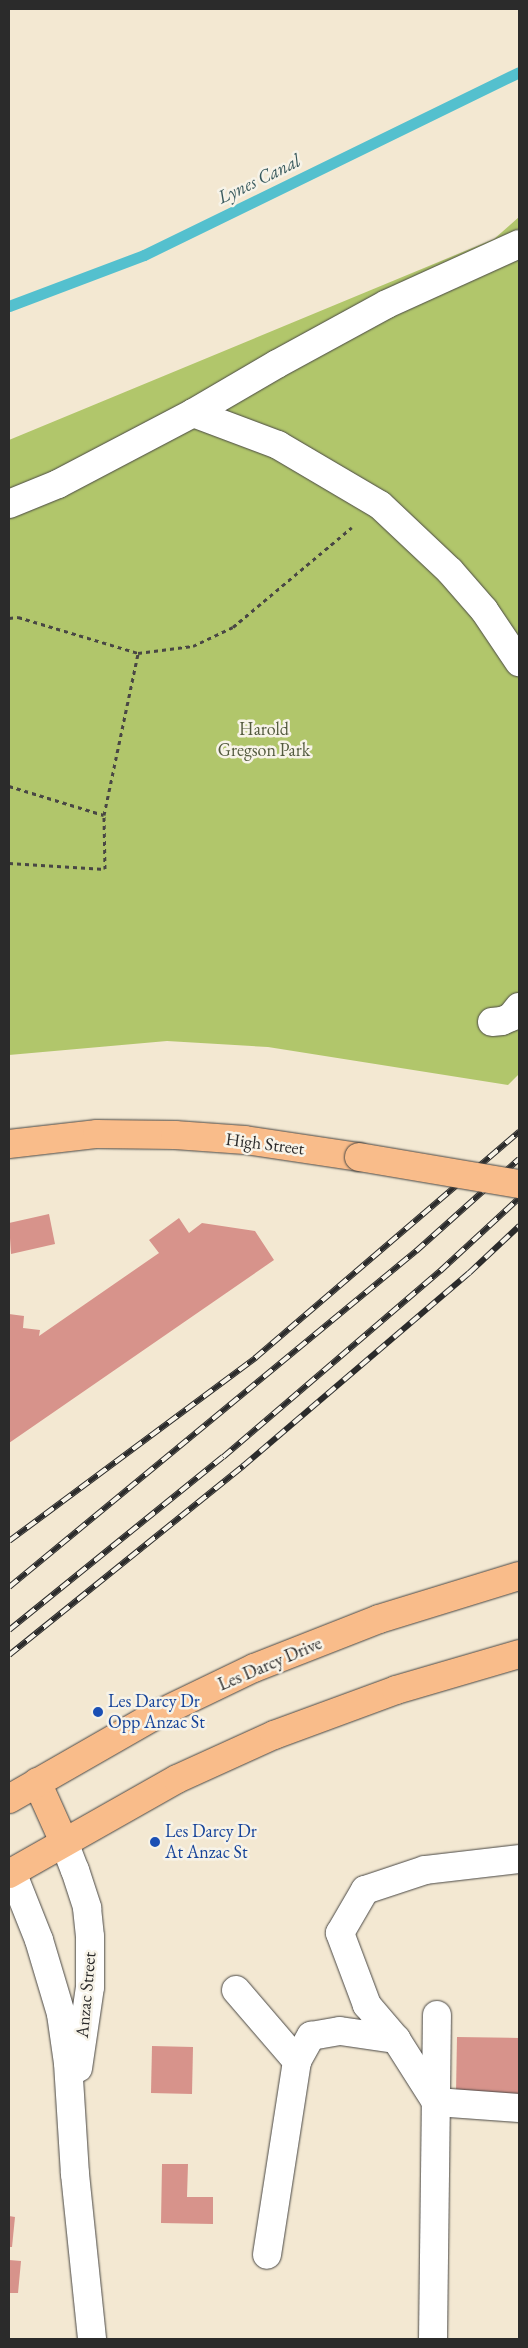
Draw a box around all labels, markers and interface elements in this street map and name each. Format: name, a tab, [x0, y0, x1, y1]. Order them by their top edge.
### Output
water label: Lynes Canal	[214, 149, 304, 209]
park label: Harold Gregson Park	[218, 719, 310, 762]
street label: High Street	[224, 1128, 306, 1160]
street label: Les Darcy Drive	[215, 1632, 325, 1696]
place label: Les Darcy Dr Opp Anzac St	[108, 1691, 205, 1734]
marker: Les Darcy Dr Opp Anzac St	[92, 1706, 104, 1718]
place label: Les Darcy Dr At Anzac St	[165, 1821, 257, 1864]
marker: Les Darcy Dr At Anzac St	[149, 1836, 161, 1848]
street label: Anzac Street	[71, 1951, 101, 2039]

